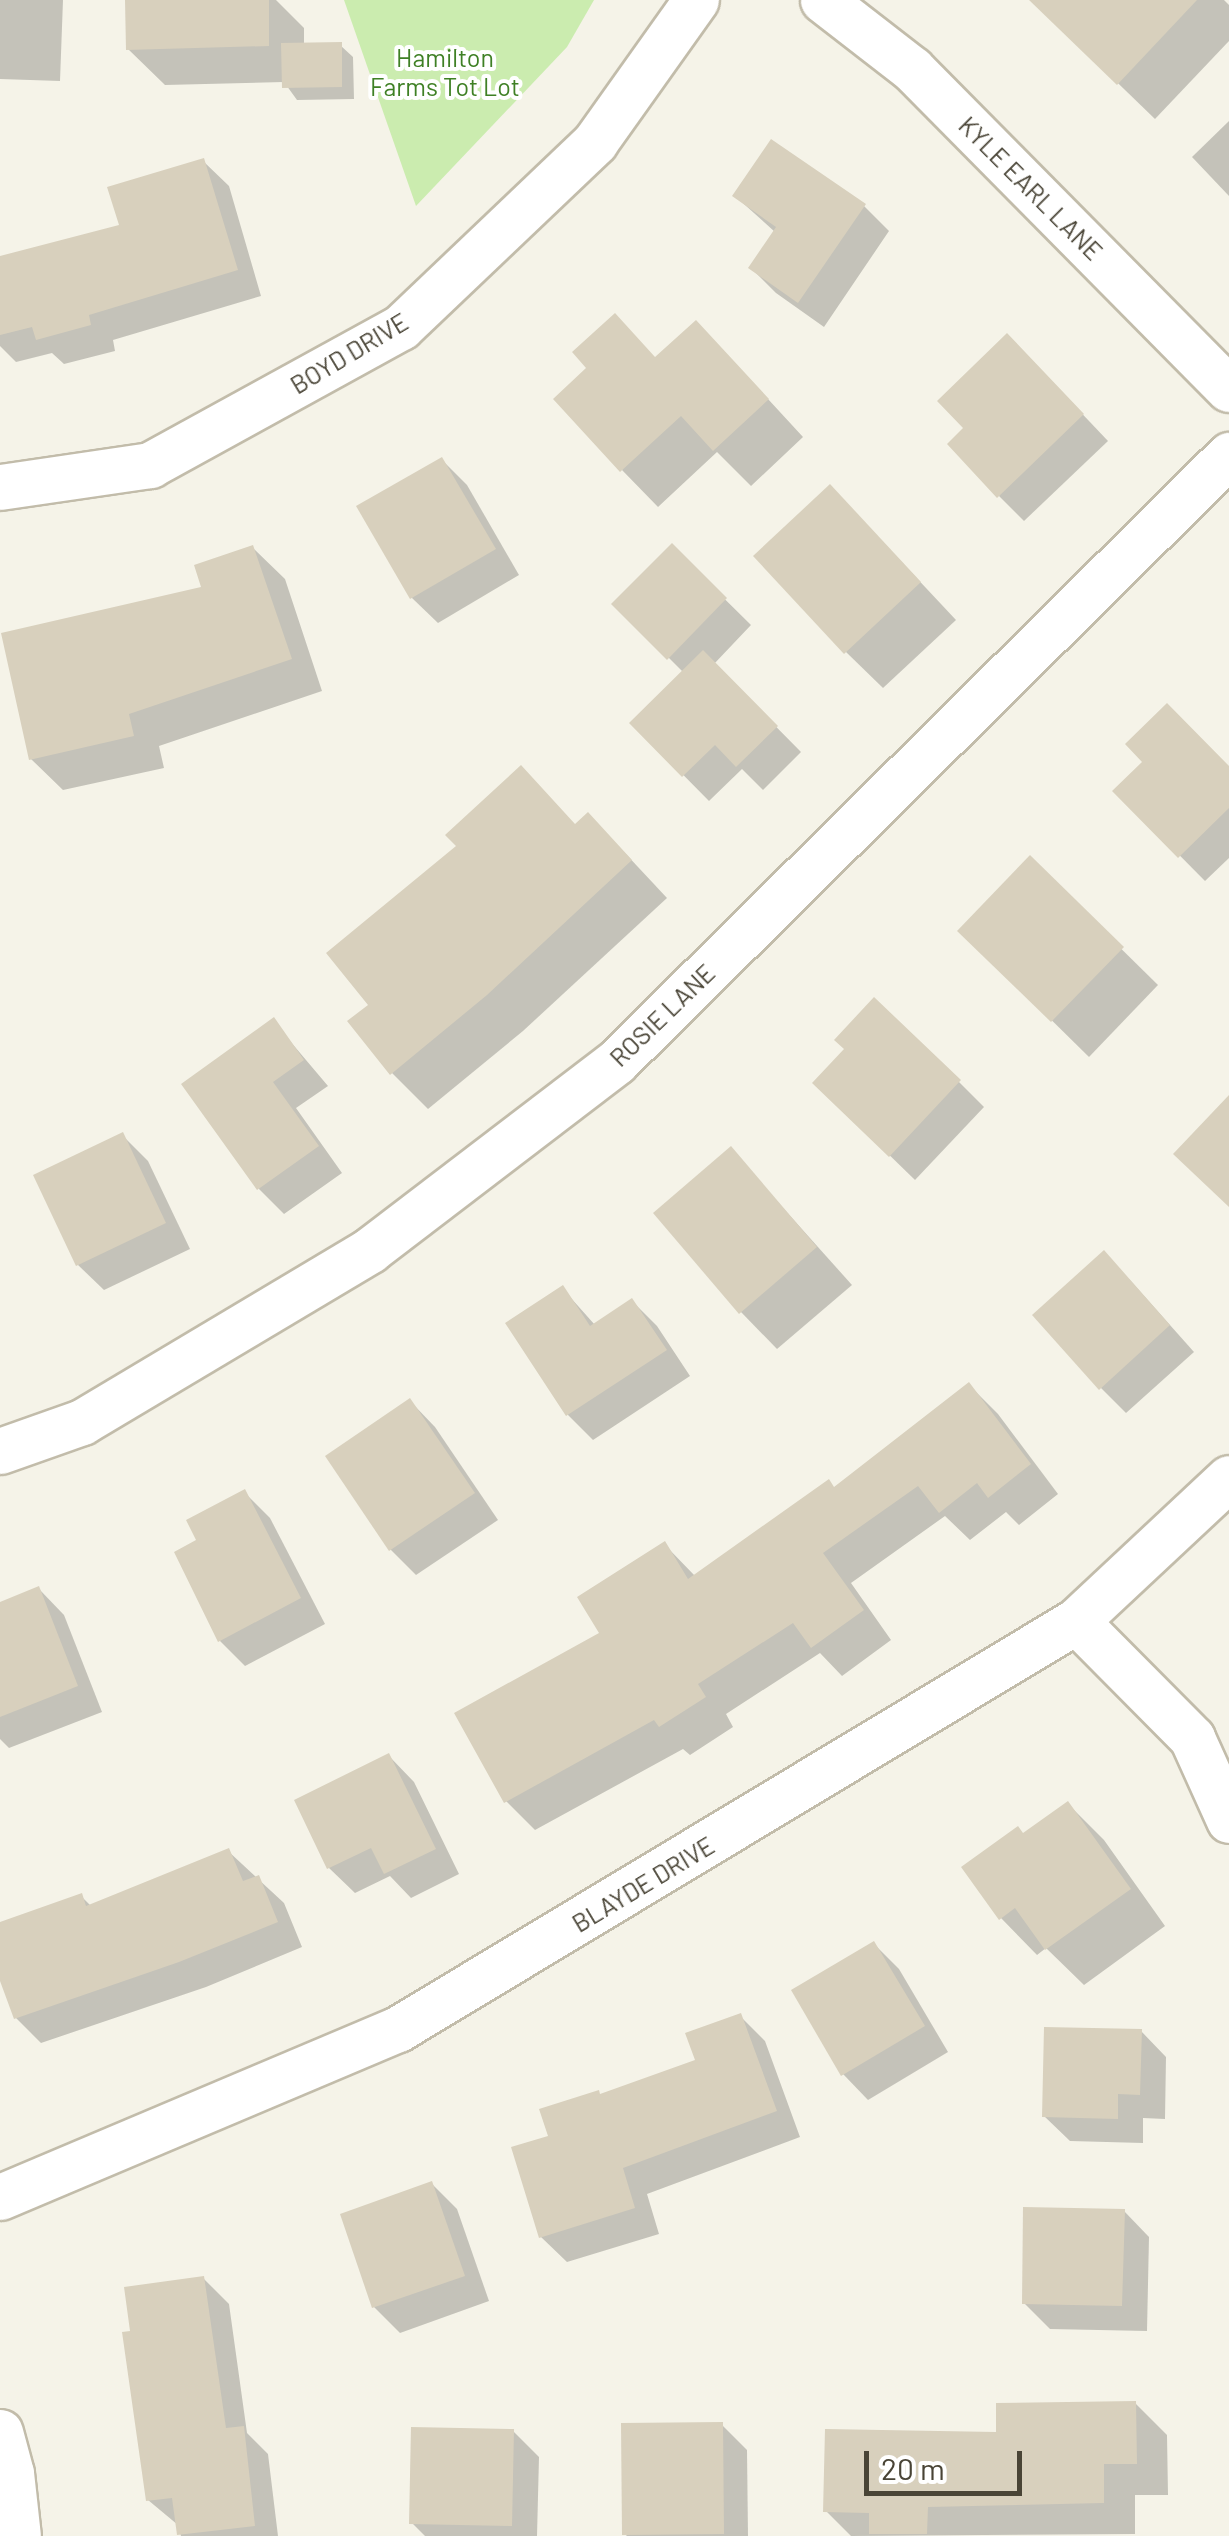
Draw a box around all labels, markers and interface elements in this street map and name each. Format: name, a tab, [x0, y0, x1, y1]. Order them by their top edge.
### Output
park label: Hamilton Farms Tot Lot	[370, 43, 520, 102]
street label: KYLE EARL LANE	[953, 110, 1109, 266]
street label: BOYD DRIVE	[285, 306, 413, 400]
street label: ROSIE LANE	[603, 958, 721, 1072]
street label: BLAYDE DRIVE	[567, 1830, 719, 1938]
scale bar	[869, 2431, 1026, 2493]
text: 20 m	[881, 2450, 945, 2486]

